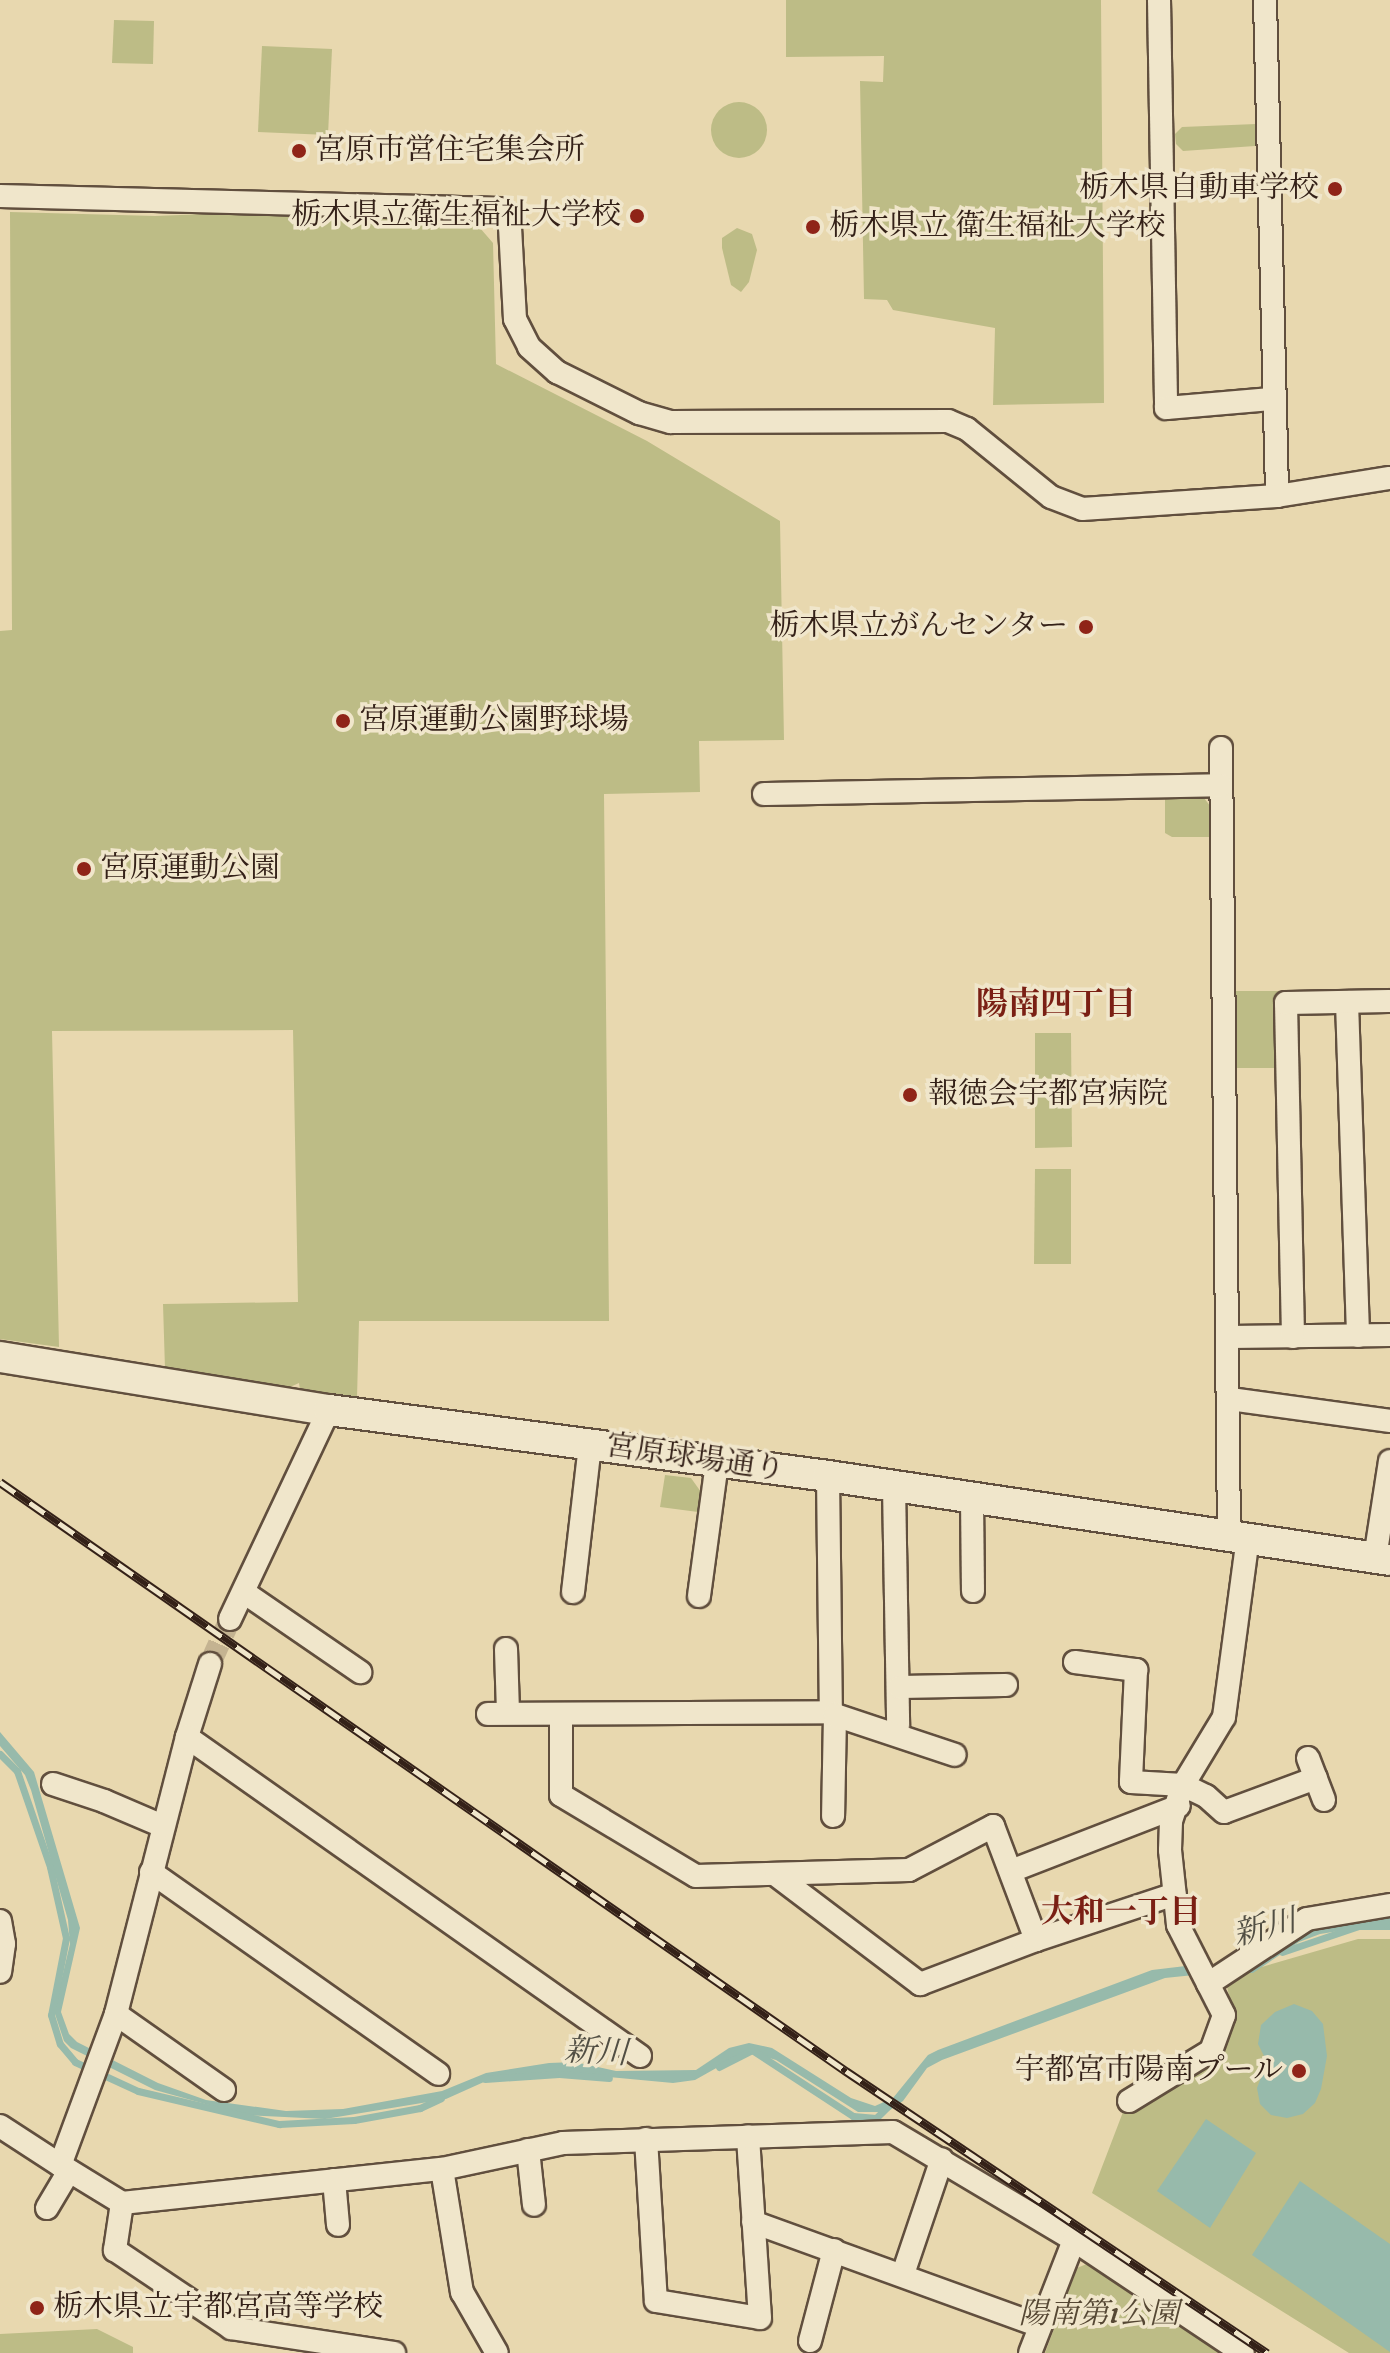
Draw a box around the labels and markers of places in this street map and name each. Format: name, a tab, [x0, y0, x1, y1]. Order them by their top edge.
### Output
place label: 宮原市営住宅集会所	[315, 133, 585, 169]
marker: 宮原市営住宅集会所	[290, 142, 308, 160]
place label: 栃木県自動車学校	[1079, 171, 1319, 207]
marker: 栃木県自動車学校	[1326, 180, 1344, 198]
place label: 栃木県立衛生福祉大学校	[291, 198, 621, 234]
marker: 栃木県立衛生福祉大学校	[628, 207, 646, 225]
place label: 栃木県立 衛生福祉大学校	[829, 209, 1165, 245]
marker: 栃木県立 衛生福祉大学校	[804, 218, 822, 236]
place label: 栃木県立がんセンター	[768, 609, 1068, 645]
marker: 栃木県立がんセンター	[1075, 616, 1097, 638]
place label: 宮原運動公園野球場	[359, 703, 629, 739]
marker: 宮原運動公園野球場	[334, 712, 352, 730]
place label: 宮原運動公園	[100, 851, 280, 887]
marker: 宮原運動公園	[75, 860, 93, 878]
place label: 報徳会宇都宮病院	[928, 1077, 1168, 1113]
marker: 報徳会宇都宮病院	[899, 1084, 921, 1106]
place label: 宇都宮市陽南プール	[1014, 2053, 1283, 2089]
marker: 宇都宮市陽南プール	[1290, 2062, 1308, 2080]
place label: 栃木県立宇都宮高等学校	[53, 2290, 383, 2326]
marker: 栃木県立宇都宮高等学校	[28, 2299, 46, 2317]

